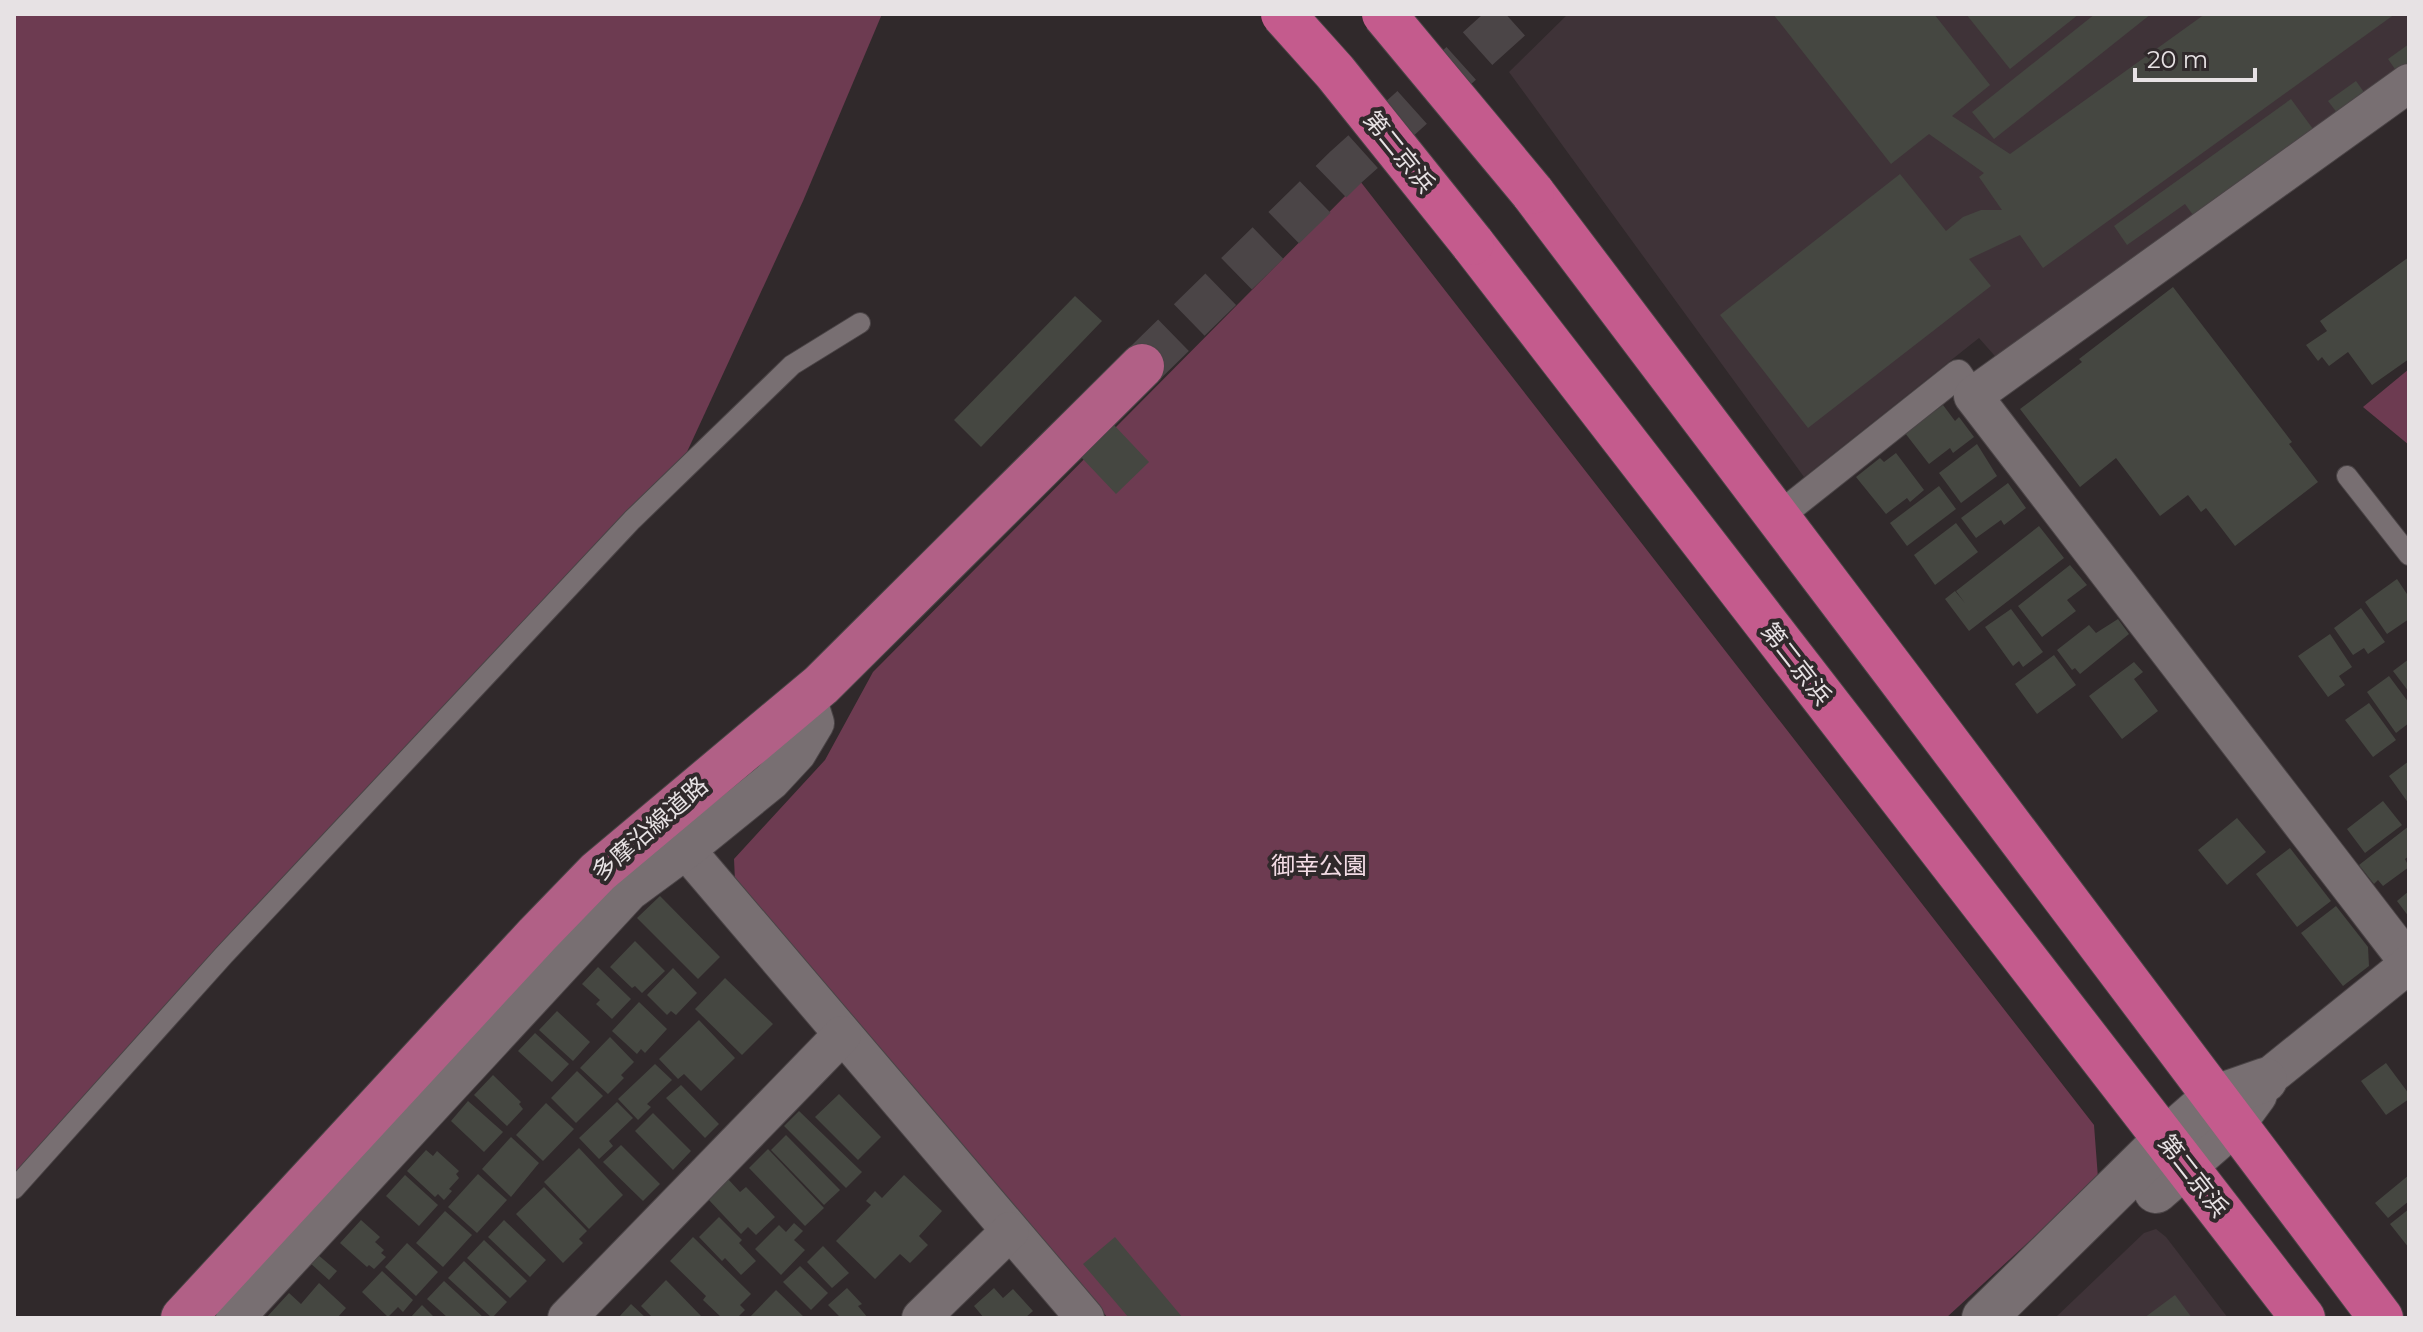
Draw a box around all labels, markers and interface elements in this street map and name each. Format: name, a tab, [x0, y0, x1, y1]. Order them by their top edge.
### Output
scale bar	[2135, 32, 2255, 82]
text: 20 m	[2147, 45, 2208, 74]
street label: 第二京浜	[1358, 105, 1441, 198]
street label: 第二京浜	[1755, 617, 1837, 710]
street label: 多摩沿線道路	[586, 770, 714, 887]
park label: 御幸公園	[1271, 851, 1367, 880]
street label: 第二京浜	[2152, 1129, 2234, 1222]

